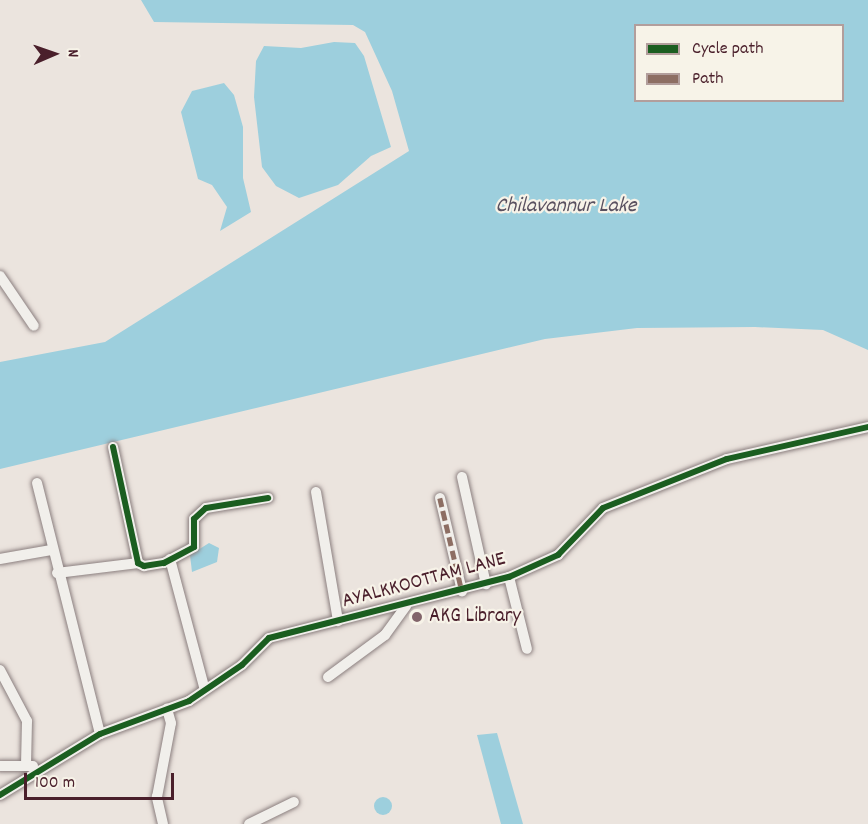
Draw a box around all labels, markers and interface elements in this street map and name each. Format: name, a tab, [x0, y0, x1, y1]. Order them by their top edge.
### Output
north arrow	[24, 24, 84, 84]
legend	[634, 24, 844, 102]
text: Cycle path	[692, 37, 763, 62]
text: N	[61, 49, 84, 58]
text: Path	[692, 67, 724, 92]
water label: Chilavannur Lake	[495, 194, 637, 220]
street label: AYALKKOOTTAM LANE	[340, 547, 508, 615]
place label: AKG Library	[429, 604, 521, 630]
marker: AKG Library	[410, 610, 424, 624]
scale bar	[27, 761, 177, 799]
text: 100 m	[35, 771, 75, 796]

